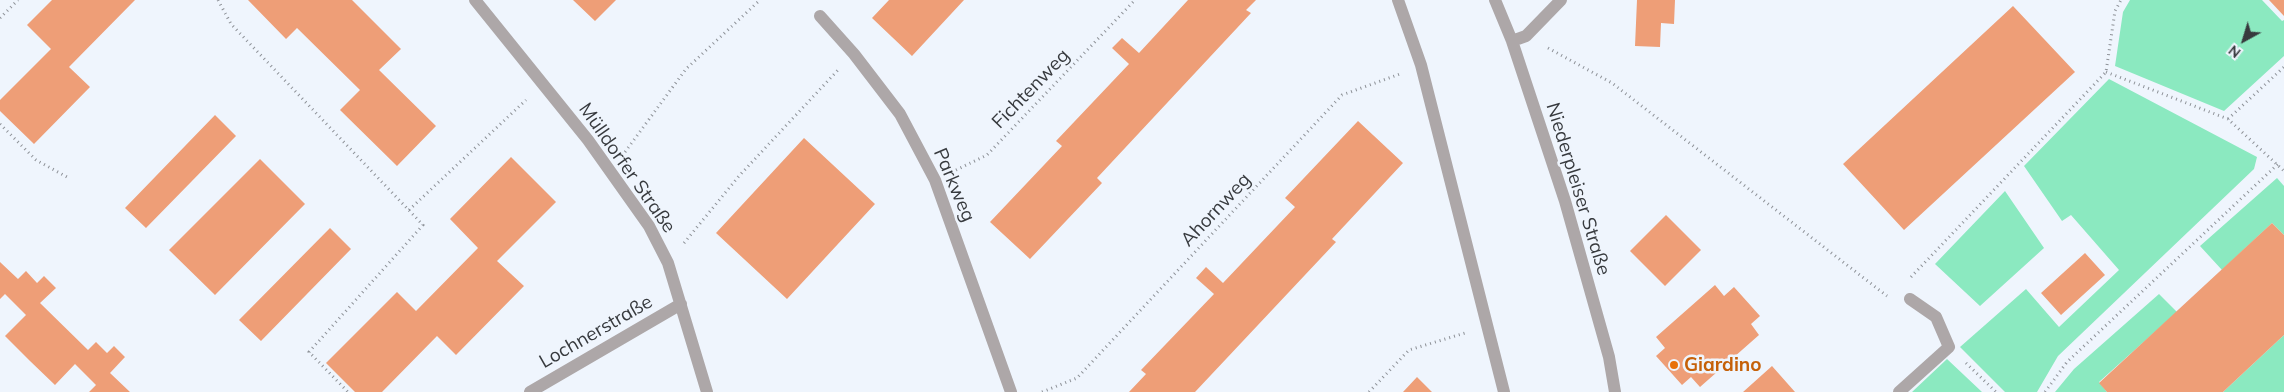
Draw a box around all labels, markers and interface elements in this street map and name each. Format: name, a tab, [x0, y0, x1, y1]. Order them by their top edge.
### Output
north arrow	[2219, 15, 2269, 65]
text: N	[2225, 41, 2244, 62]
street label: Fichtenweg	[987, 44, 1075, 134]
street label: Mülldorfer Straße	[574, 99, 680, 237]
street label: Niederpleiser Straße	[1541, 100, 1615, 278]
street label: Parkweg	[928, 145, 980, 225]
street label: Ahornweg	[1176, 169, 1256, 251]
street label: Lochnerstraße	[536, 291, 656, 373]
place label: Giardino	[1684, 354, 1762, 376]
marker: Giardino	[1668, 359, 1680, 371]

